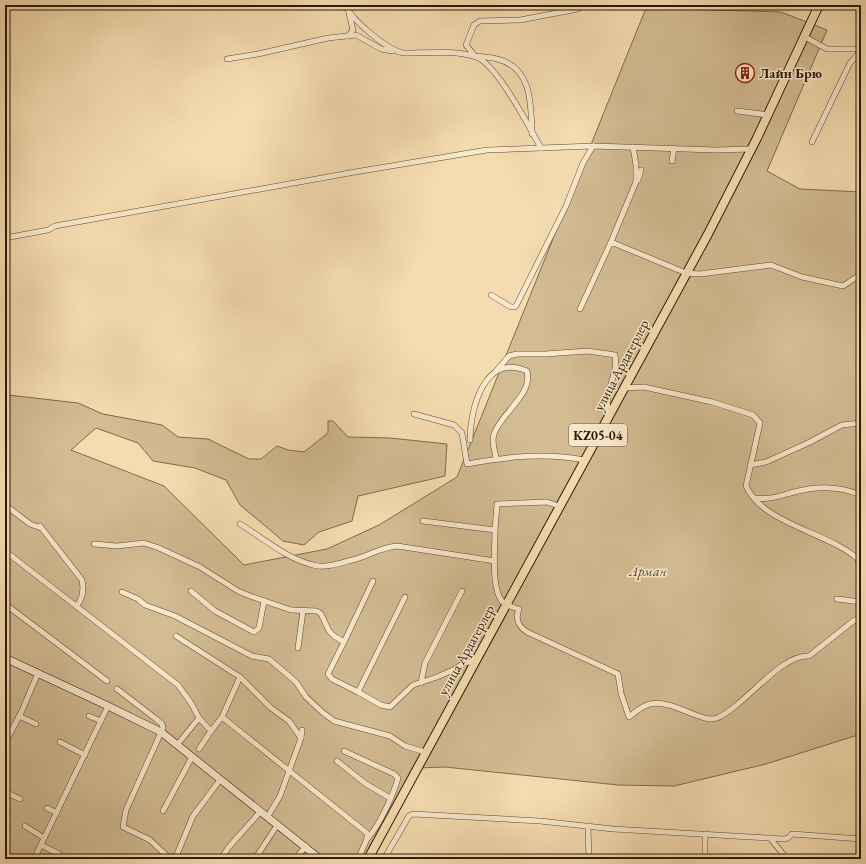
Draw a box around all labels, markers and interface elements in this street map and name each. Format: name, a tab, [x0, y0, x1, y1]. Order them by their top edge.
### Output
building icon: Лайн Брю	[734, 62, 756, 84]
place label: Лайн Брю	[759, 64, 822, 82]
street label: улица Ардагерлер	[589, 316, 653, 414]
road number: KZ05-04	[569, 424, 627, 446]
park label: Арман	[628, 562, 667, 580]
street label: улица Ардагерлер	[434, 602, 498, 698]

